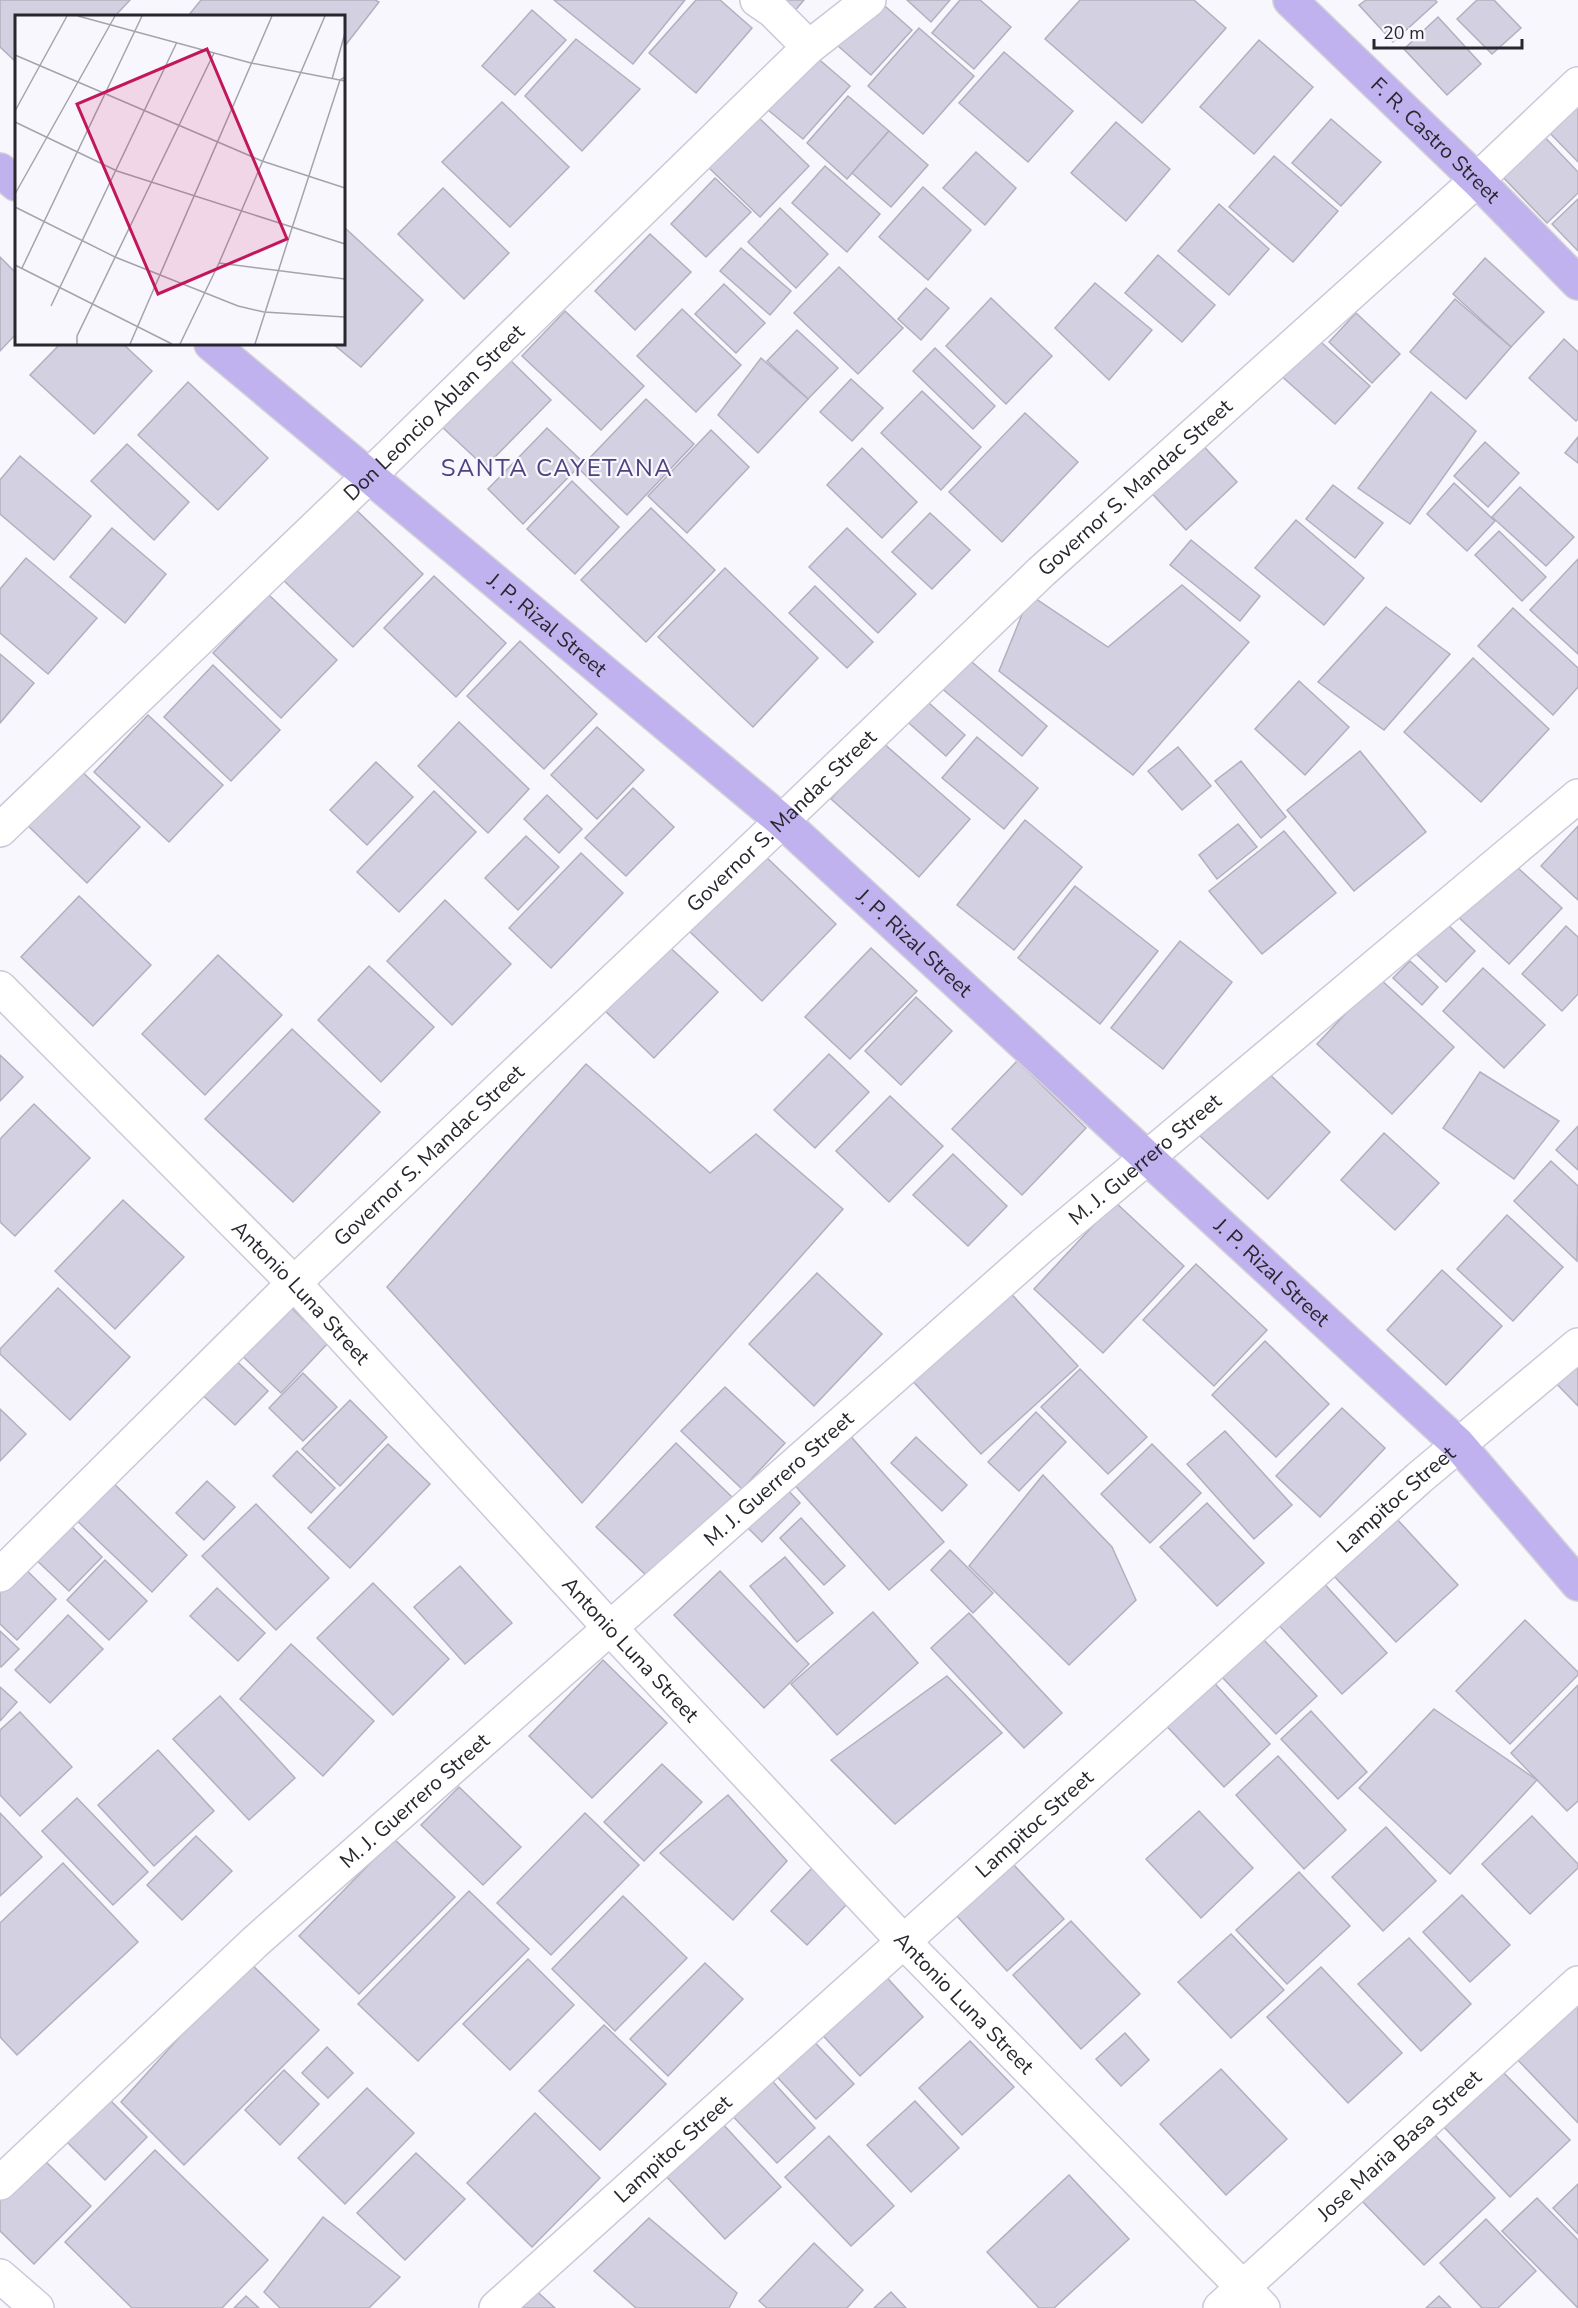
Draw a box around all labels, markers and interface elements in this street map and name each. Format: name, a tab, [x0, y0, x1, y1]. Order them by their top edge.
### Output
scale bar	[1374, 12, 1522, 50]
inset map	[15, 15, 345, 345]
text: 20 m	[1383, 21, 1425, 45]
street label: F. R. Castro Street	[1365, 71, 1507, 210]
street label: Don Leoncio Ablan Street	[337, 318, 531, 507]
street label: Governor S. Mandac Street	[1032, 392, 1239, 582]
district label: SANTA CAYETANA	[441, 452, 673, 484]
street label: J. P. Rizal Street	[481, 566, 613, 683]
street label: Governor S. Mandac Street	[680, 723, 883, 918]
street label: J. P. Rizal Street	[850, 882, 979, 1004]
street label: Governor S. Mandac Street	[327, 1058, 531, 1252]
street label: M. J. Guerrero Street	[1063, 1087, 1228, 1232]
street label: J. P. Rizal Street	[1207, 1211, 1336, 1333]
street label: Antonio Luna Street	[226, 1214, 376, 1371]
street label: M. J. Guerrero Street	[698, 1405, 860, 1553]
street label: Lampitoc Street	[1331, 1439, 1462, 1559]
street label: Antonio Luna Street	[556, 1571, 705, 1729]
street label: M. J. Guerrero Street	[334, 1727, 496, 1875]
street label: Lampitoc Street	[970, 1763, 1100, 1884]
street label: Antonio Luna Street	[888, 1926, 1040, 2081]
street label: Jose Maria Basa Street	[1310, 2063, 1488, 2228]
street label: Lampitoc Street	[608, 2088, 738, 2209]

